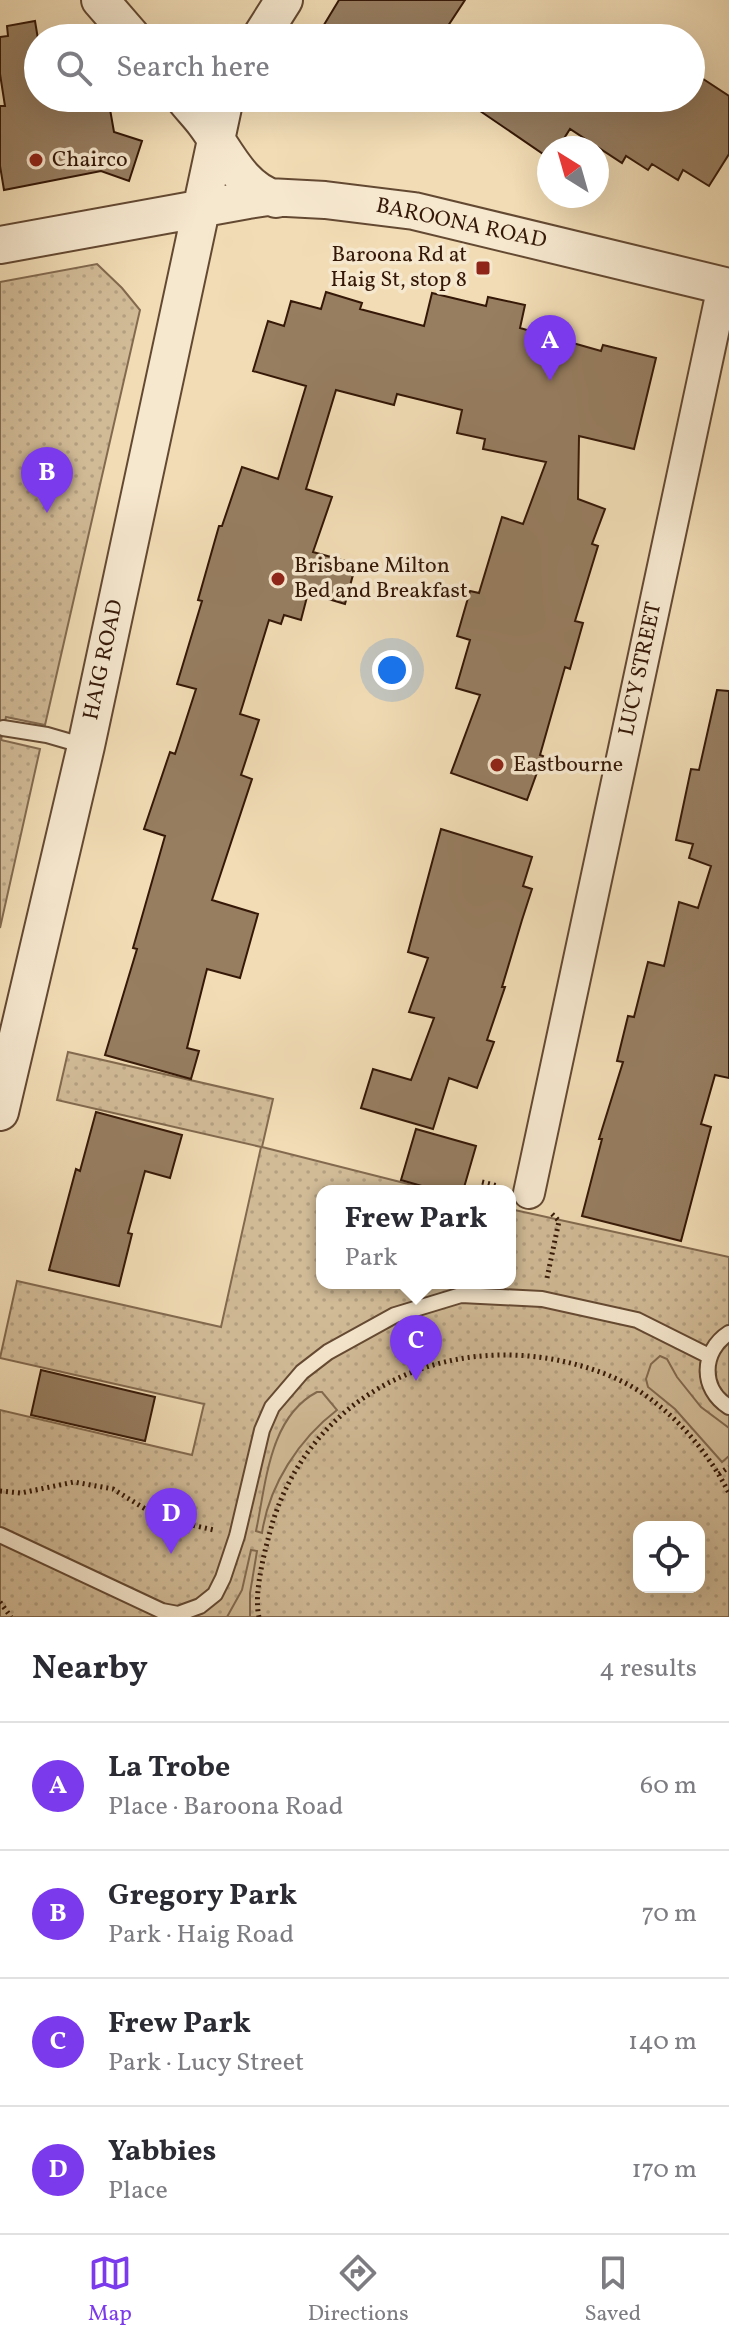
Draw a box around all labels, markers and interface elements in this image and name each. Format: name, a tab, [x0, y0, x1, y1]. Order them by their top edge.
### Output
search box	[24, 24, 705, 112]
icon: search	[52, 46, 96, 90]
text: Search here	[116, 47, 270, 89]
north arrow	[537, 136, 609, 208]
place label: Chairco	[52, 145, 128, 176]
marker: Chairco	[27, 151, 45, 169]
street label: BAROONA ROAD	[373, 191, 549, 257]
place label: Baroona Rd at Haig St, stop 8	[330, 240, 467, 296]
marker: Baroona Rd at Haig St, stop 8	[474, 259, 492, 277]
pin: A	[524, 315, 576, 381]
pin: B	[21, 447, 73, 513]
place label: Brisbane Milton Bed and Breakfast	[294, 551, 468, 607]
marker: Brisbane Milton Bed and Breakfast	[269, 570, 287, 588]
street label: HAIG ROAD	[76, 597, 132, 723]
street label: LUCY STREET	[612, 599, 670, 739]
your location	[372, 650, 412, 690]
place label: Eastbourne	[513, 750, 623, 781]
marker: Eastbourne	[488, 756, 506, 774]
popup	[316, 1185, 516, 1289]
text: Frew Park	[345, 1198, 487, 1240]
text: Park	[345, 1240, 398, 1276]
pin: C	[390, 1315, 442, 1381]
pin: D	[145, 1488, 197, 1554]
map controls	[633, 1521, 705, 1593]
button: locate	[633, 1521, 705, 1593]
text: Nearby	[32, 1646, 148, 1693]
text: 4 results	[599, 1651, 697, 1687]
text: La Trobe	[108, 1747, 230, 1789]
text: A	[49, 1768, 67, 1804]
text: 60 m	[640, 1768, 697, 1804]
text: Place · Baroona Road	[108, 1789, 343, 1825]
text: Gregory Park	[108, 1875, 297, 1917]
text: B	[49, 1896, 67, 1932]
text: 70 m	[642, 1896, 697, 1932]
text: Park · Haig Road	[108, 1917, 294, 1953]
text: Frew Park	[108, 2003, 251, 2045]
text: C	[50, 2024, 66, 2060]
text: 140 m	[628, 2024, 697, 2060]
text: Park · Lucy Street	[108, 2045, 304, 2081]
text: Yabbies	[108, 2131, 216, 2173]
text: D	[48, 2152, 68, 2188]
text: 170 m	[632, 2152, 697, 2188]
text: Place	[108, 2173, 168, 2209]
tab: Map	[88, 2251, 132, 2330]
tab: Directions	[308, 2251, 409, 2330]
tab: Saved	[584, 2251, 641, 2330]

